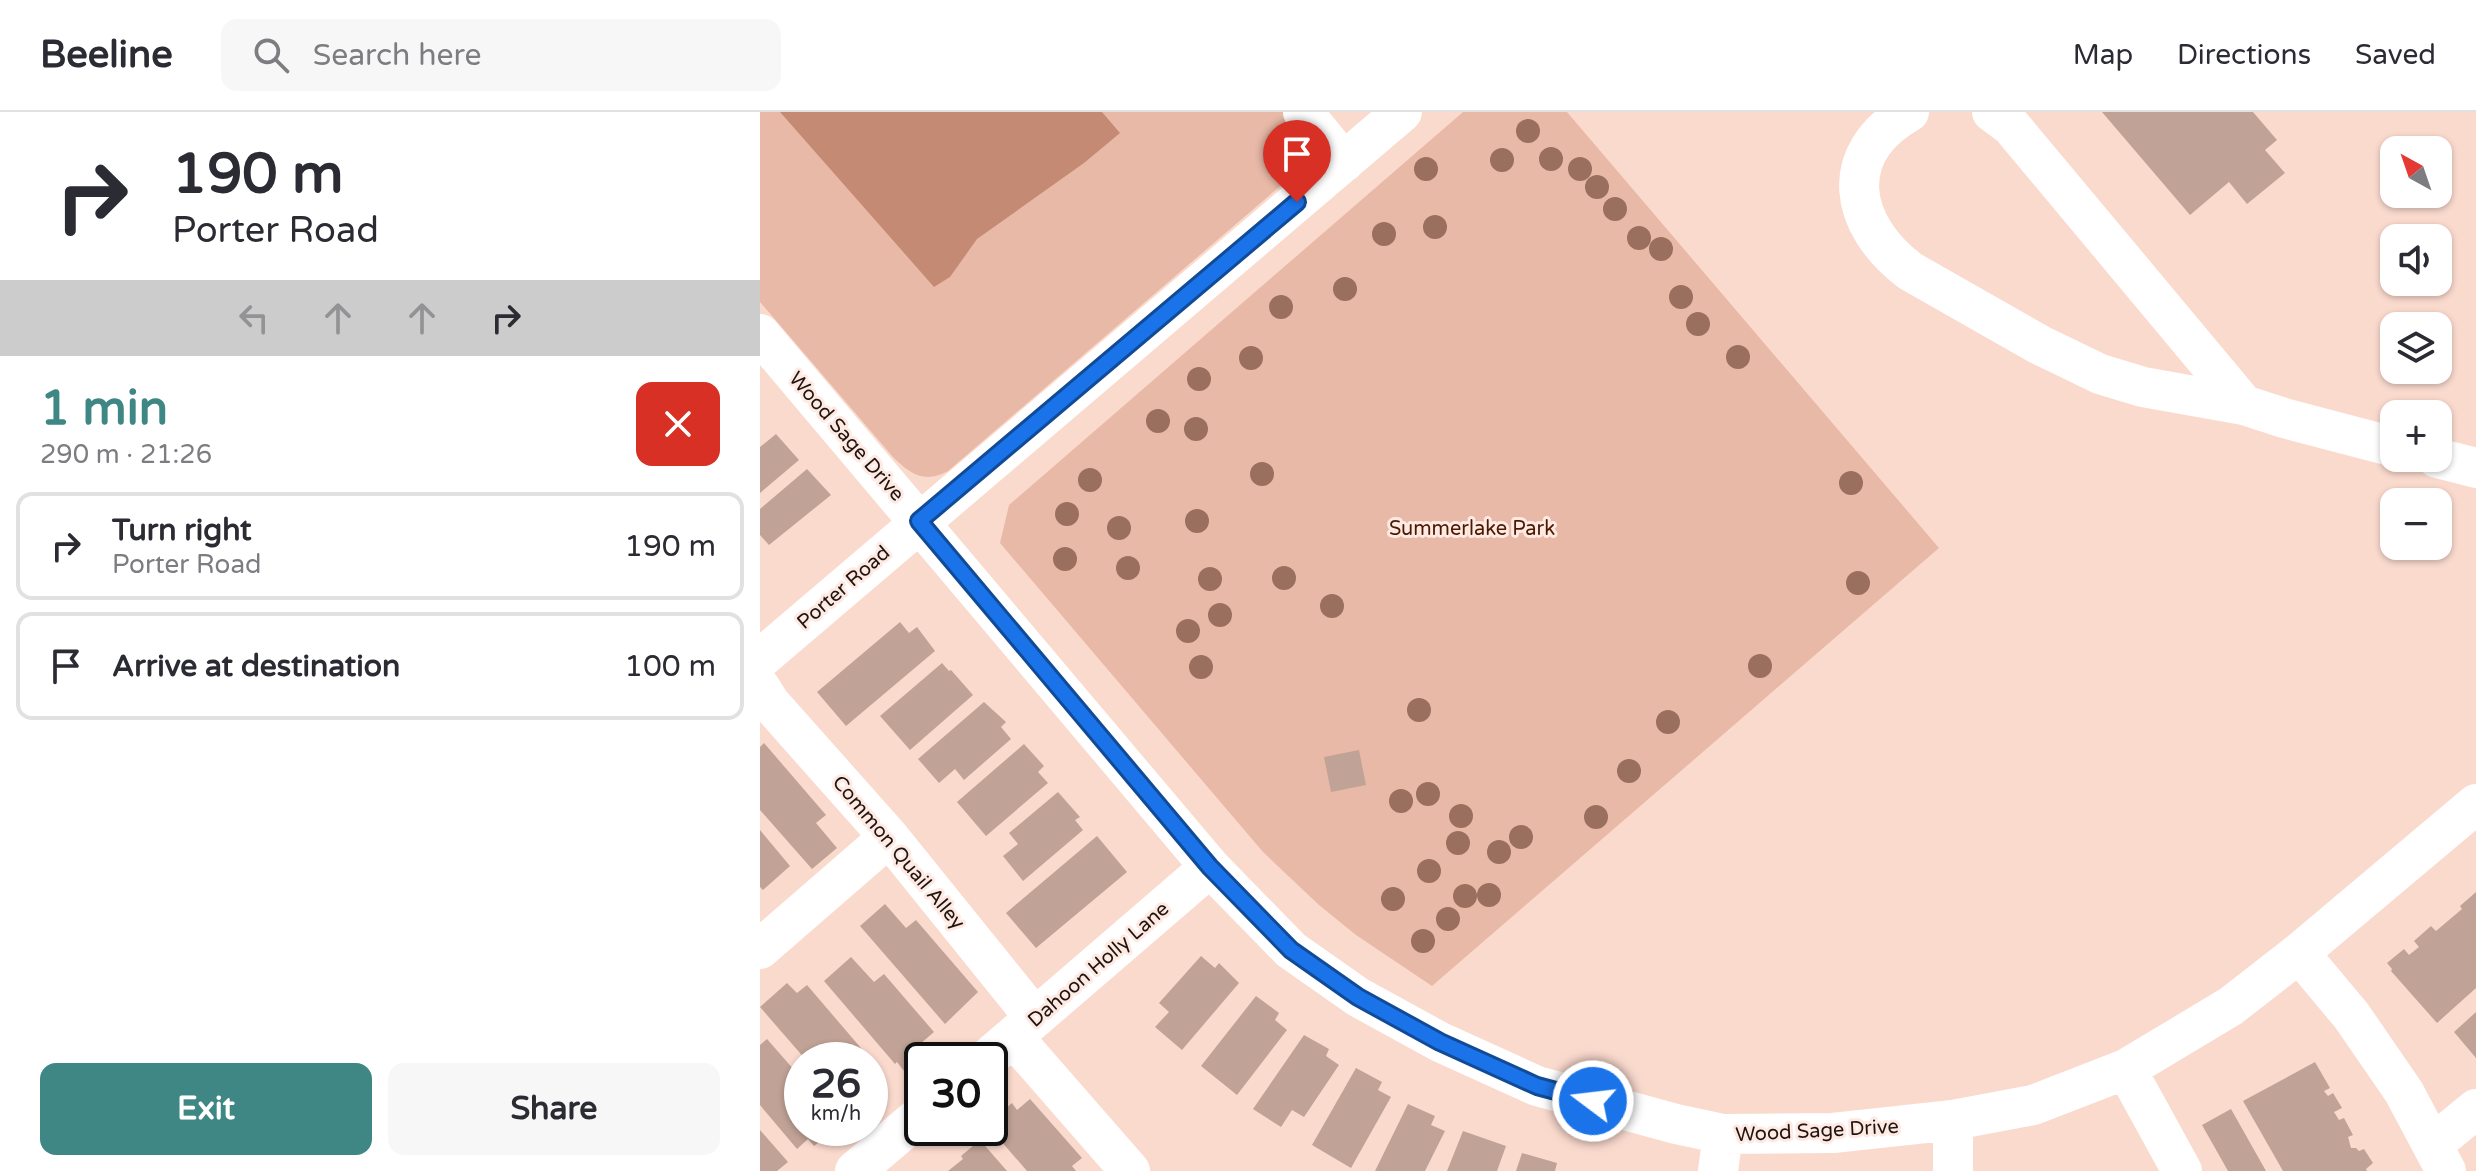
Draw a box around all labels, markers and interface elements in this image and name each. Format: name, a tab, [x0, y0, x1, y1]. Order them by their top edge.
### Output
search box	[221, 19, 781, 91]
text: Beeline	[40, 32, 173, 78]
icon: search	[249, 33, 293, 77]
text: Search here	[313, 37, 481, 74]
text: Map	[2073, 38, 2133, 72]
text: Directions	[2177, 38, 2311, 72]
text: Saved	[2355, 38, 2436, 72]
pin	[1263, 120, 1331, 202]
icon: arrive	[1275, 132, 1319, 176]
north arrow	[2380, 136, 2452, 208]
map controls	[2380, 136, 2452, 560]
text: 190 m	[172, 141, 343, 208]
icon: right	[40, 144, 144, 248]
text: Porter Road	[172, 209, 379, 252]
button: sound	[2380, 224, 2452, 296]
icon: left	[232, 296, 276, 340]
icon: ahead	[316, 296, 360, 340]
icon: ahead	[400, 296, 444, 340]
icon: right	[484, 296, 528, 340]
button: layers	[2380, 312, 2452, 384]
street label: Wood Sage Drive	[784, 367, 909, 506]
text: 1 min	[40, 380, 168, 438]
button: close	[636, 382, 720, 466]
button: +	[2380, 400, 2452, 472]
text: 290 m · 21:26	[40, 439, 212, 470]
button: −	[2380, 488, 2452, 560]
text: Turn right	[112, 512, 252, 549]
park label: Summerlake Park	[1389, 517, 1555, 541]
icon: right	[44, 524, 88, 568]
text: 190 m	[624, 528, 716, 565]
street label: Porter Road	[792, 541, 895, 635]
text: Porter Road	[112, 549, 261, 580]
icon: arrive	[44, 644, 88, 688]
text: Arrive at destination	[112, 648, 400, 685]
text: 100 m	[624, 648, 716, 685]
street label: Common Quail Alley	[827, 771, 970, 935]
street label: Dahoon Holly Lane	[1023, 897, 1174, 1033]
speed limit sign: 30	[904, 1042, 1008, 1146]
position arrow	[1551, 1059, 1635, 1143]
text: 26	[811, 1060, 861, 1108]
button: Exit	[40, 1063, 372, 1155]
button: Share	[388, 1063, 720, 1155]
text: km/h	[811, 1102, 861, 1126]
street label: Wood Sage Drive	[1735, 1115, 1899, 1147]

